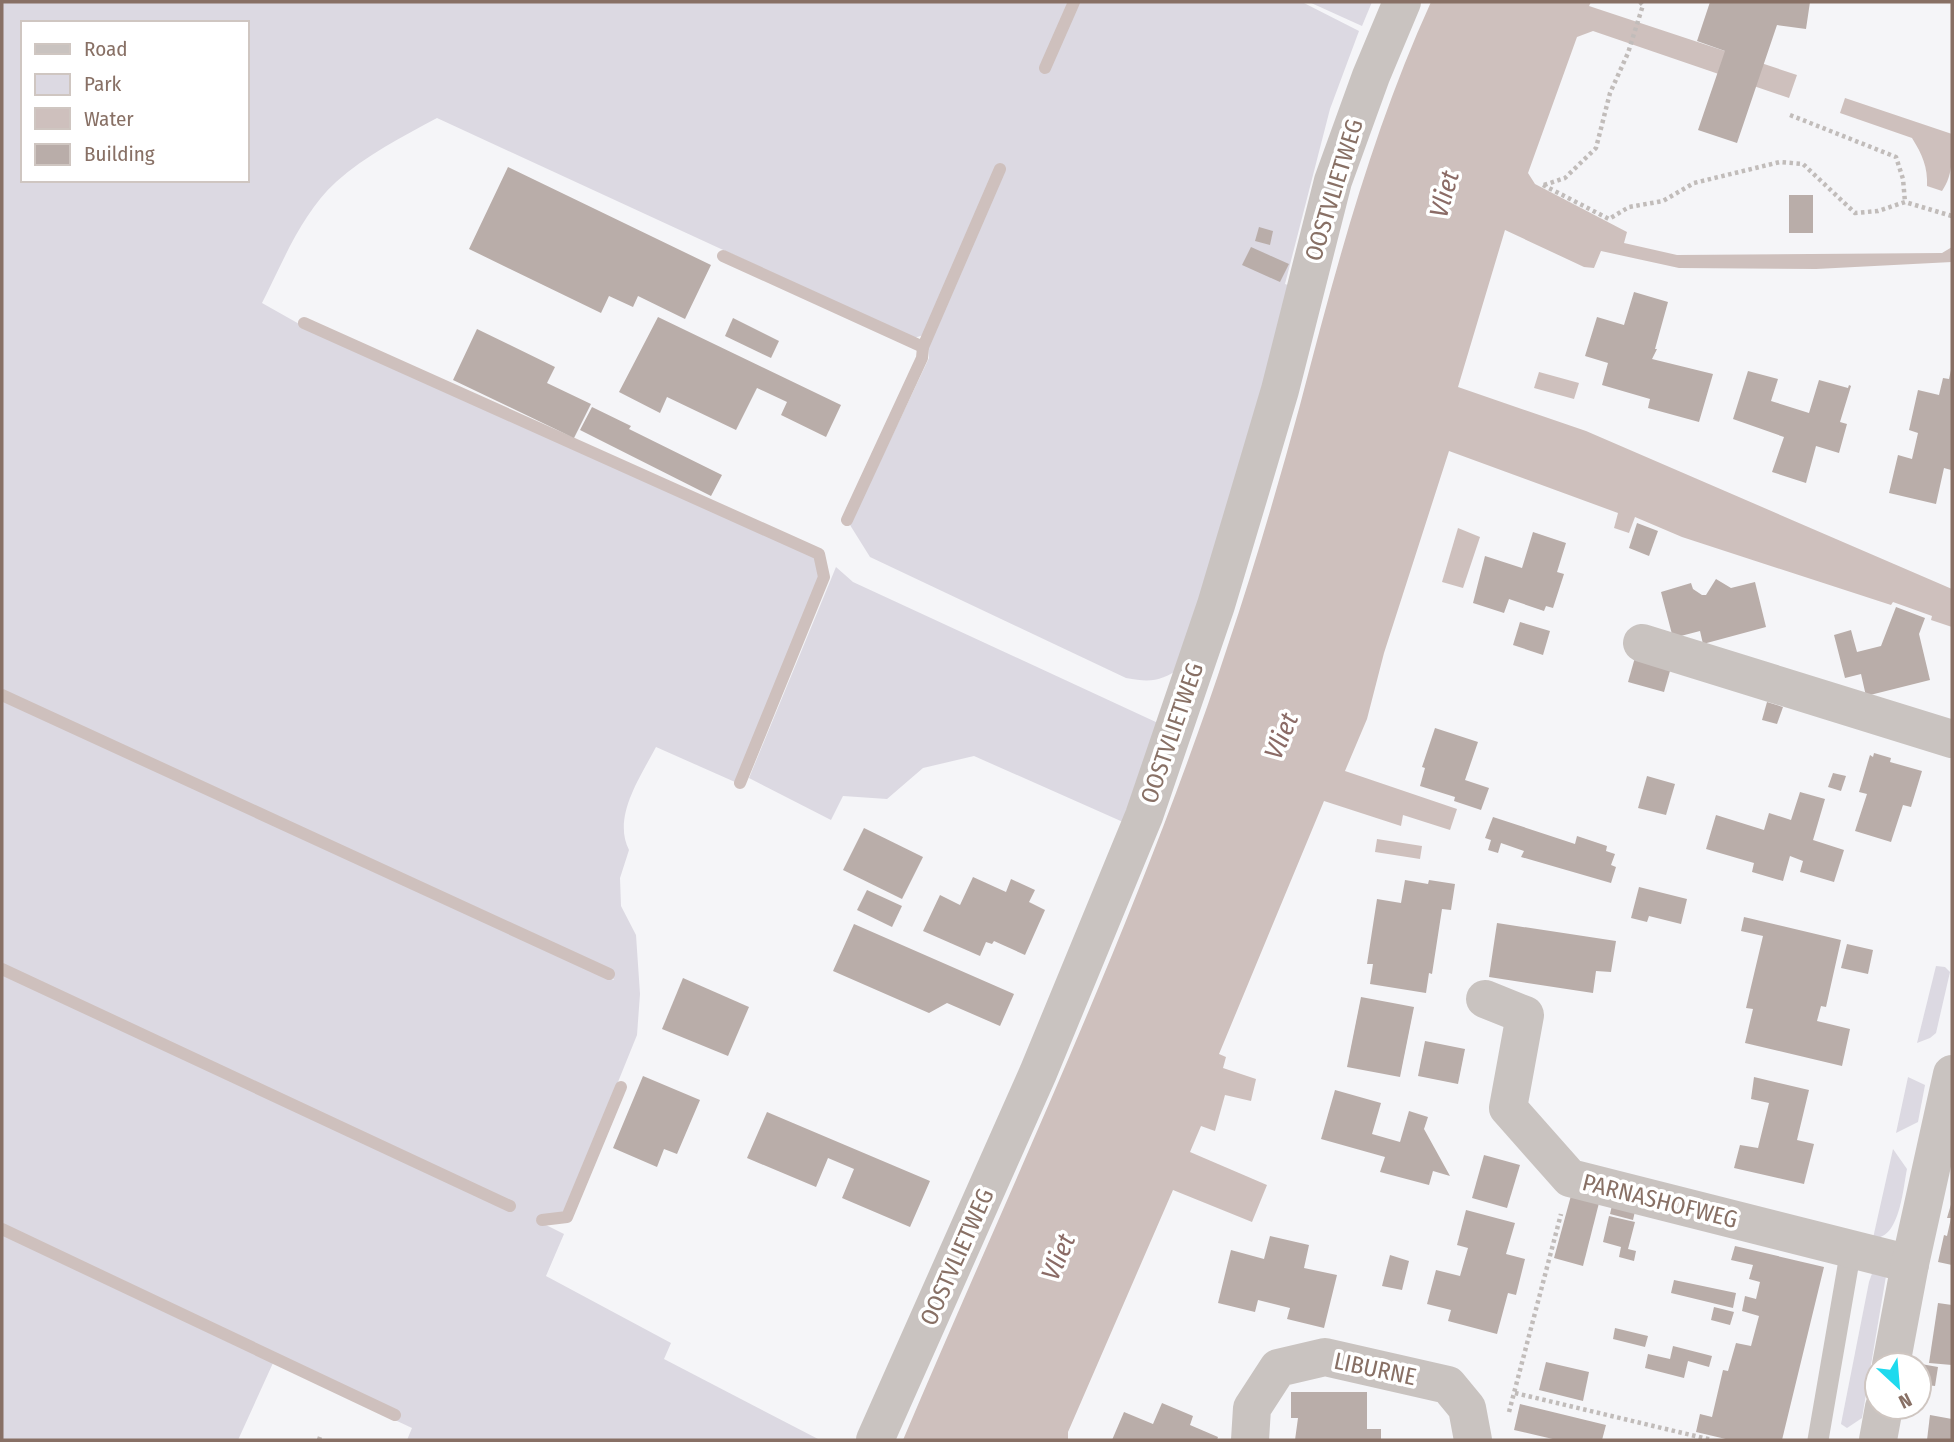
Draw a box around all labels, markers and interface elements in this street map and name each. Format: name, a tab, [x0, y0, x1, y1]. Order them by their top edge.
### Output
legend	[21, 21, 248, 182]
text: Road	[84, 36, 128, 62]
text: Park	[84, 71, 122, 97]
text: Water	[84, 106, 134, 132]
street label: OOSTVLIETWEG	[1299, 116, 1369, 264]
text: Building	[84, 141, 155, 167]
water label: Vliet	[1423, 167, 1466, 221]
street label: OOSTVLIETWEG	[1135, 659, 1209, 807]
water label: Vliet	[1258, 708, 1305, 764]
street label: PARNASHOFWEG	[1580, 1168, 1740, 1234]
street label: OOSTVLIETWEG	[914, 1184, 1000, 1330]
water label: Vliet	[1035, 1229, 1082, 1285]
street label: LIBURNE	[1331, 1347, 1419, 1391]
north arrow	[1863, 1351, 1933, 1421]
text: N	[1895, 1388, 1915, 1414]

